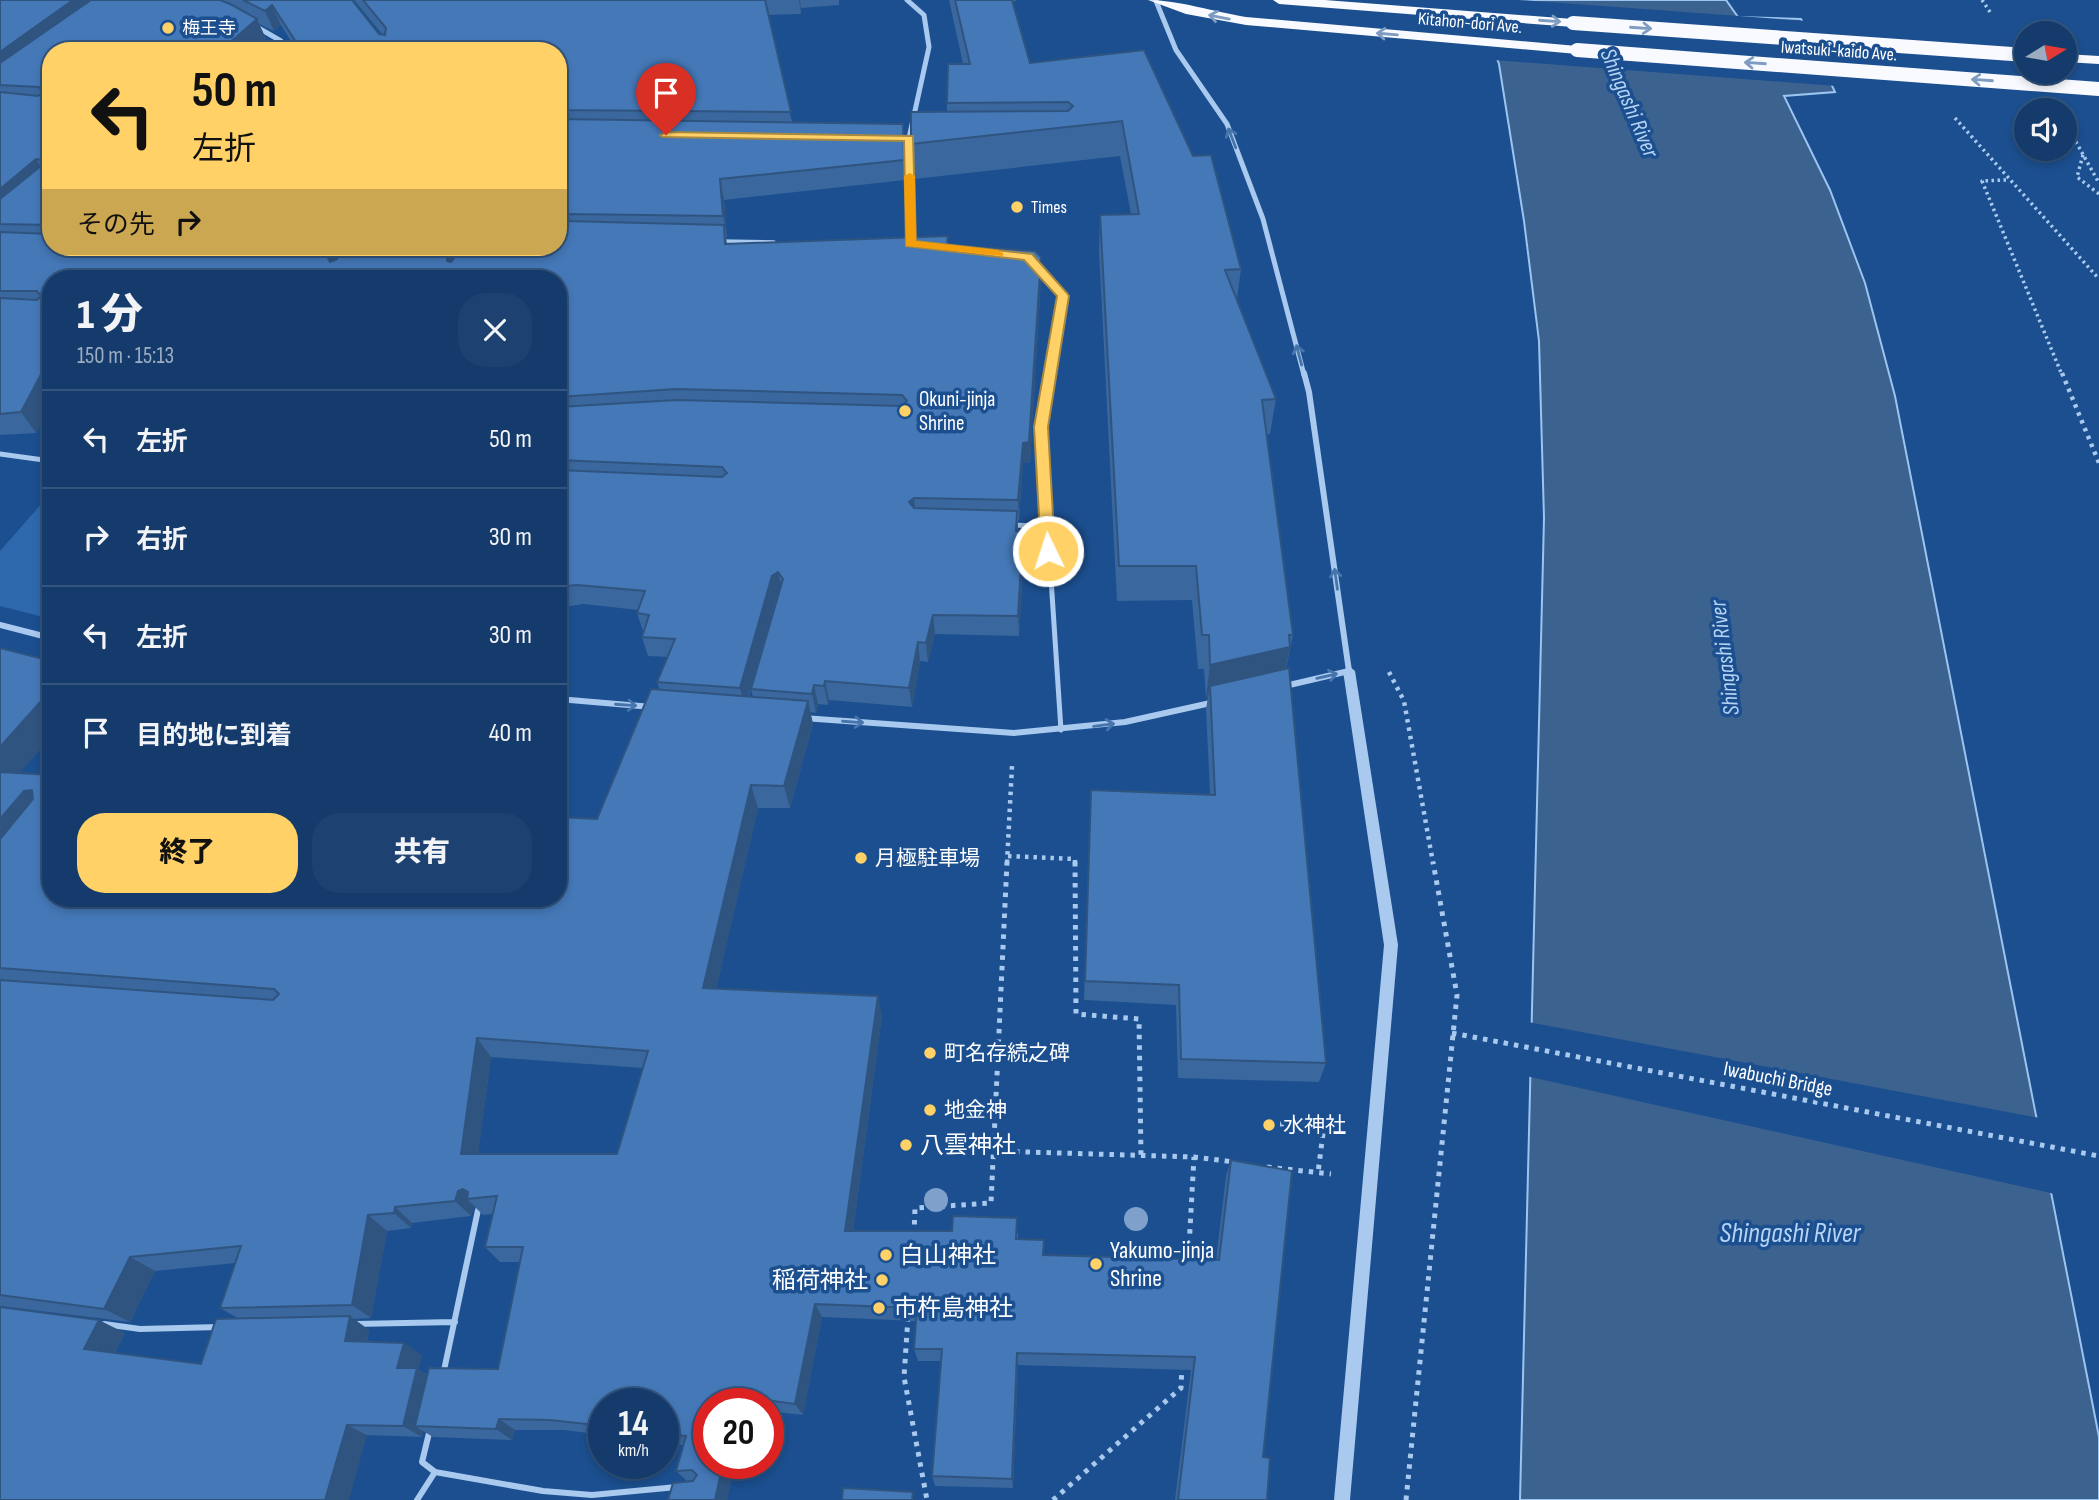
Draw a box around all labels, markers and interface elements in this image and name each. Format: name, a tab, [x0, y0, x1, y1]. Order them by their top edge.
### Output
street label: Kitahon-dori Ave.	[1417, 8, 1523, 38]
one-way arrow	[1208, 9, 1231, 23]
one-way arrow	[1538, 15, 1561, 28]
place label: 梅王寺	[182, 18, 236, 39]
marker: 梅王寺	[160, 20, 176, 36]
north arrow	[2014, 21, 2077, 84]
map controls	[2014, 21, 2077, 161]
one-way arrow	[1630, 22, 1652, 35]
one-way arrow	[1376, 27, 1398, 40]
street label: Iwatsuki-kaido Ave.	[1780, 36, 1898, 66]
water label: Shingashi River	[1593, 44, 1665, 163]
one-way arrow	[1744, 56, 1767, 69]
text: 50 m	[192, 62, 277, 121]
pin	[636, 63, 696, 135]
icon: left	[77, 70, 168, 161]
one-way arrow	[1971, 73, 1994, 86]
icon: arrive	[647, 74, 685, 112]
button: sound	[2014, 98, 2077, 161]
one-way arrow	[1225, 128, 1238, 149]
text: 左折	[192, 130, 256, 169]
place label: Times	[1031, 197, 1067, 218]
marker: Times	[1009, 199, 1025, 215]
icon: right	[169, 203, 207, 241]
text: その先	[77, 210, 155, 241]
text: 1 分	[77, 290, 143, 341]
button: close	[458, 293, 532, 367]
text: 150 m · 15:13	[77, 342, 174, 370]
one-way arrow	[1292, 344, 1305, 367]
place label: Okuni-jinja Shrine	[919, 387, 995, 436]
marker: Okuni-jinja Shrine	[897, 403, 913, 419]
icon: left	[77, 420, 115, 458]
text: 50 m	[489, 424, 532, 455]
text: 左折	[136, 427, 188, 458]
position arrow	[1011, 514, 1085, 588]
icon: right	[77, 518, 115, 556]
text: 30 m	[489, 522, 532, 553]
text: 右折	[136, 525, 188, 556]
one-way arrow	[1330, 568, 1343, 591]
water label: Shingashi River	[1704, 597, 1746, 717]
icon: left	[77, 616, 115, 654]
text: 30 m	[489, 620, 532, 651]
text: 左折	[136, 623, 188, 654]
one-way arrow	[1315, 669, 1337, 682]
one-way arrow	[614, 699, 637, 712]
icon: arrive	[77, 714, 115, 752]
one-way arrow	[841, 715, 864, 728]
text: 40 m	[489, 718, 532, 749]
one-way arrow	[1092, 718, 1115, 731]
text: 目的地に到着	[136, 721, 292, 752]
button: 終了	[77, 813, 298, 893]
button: 共有	[312, 813, 532, 893]
place label: 月極駐車場	[875, 846, 980, 871]
marker: 月極駐車場	[853, 850, 869, 866]
place label: 町名存続之碑	[944, 1041, 1070, 1066]
marker: 町名存続之碑	[922, 1045, 938, 1061]
street label: Iwabuchi Bridge	[1721, 1056, 1835, 1102]
place label: 地金神	[944, 1098, 1007, 1123]
marker: 地金神	[922, 1102, 938, 1118]
place label: 水神社	[1283, 1113, 1346, 1138]
marker: 水神社	[1261, 1117, 1277, 1133]
place label: 八雲神社	[920, 1131, 1016, 1160]
marker: 八雲神社	[898, 1137, 914, 1153]
water label: Shingashi River	[1720, 1217, 1862, 1250]
place label: Yakumo-jinja Shrine	[1110, 1236, 1214, 1293]
place label: 白山神社	[900, 1241, 996, 1270]
marker: 白山神社	[878, 1247, 894, 1263]
marker: Yakumo-jinja Shrine	[1088, 1256, 1104, 1272]
place label: 稲荷神社	[772, 1266, 868, 1295]
marker: 稲荷神社	[874, 1272, 890, 1288]
place label: 市杵島神社	[893, 1294, 1013, 1323]
marker: 市杵島神社	[871, 1300, 887, 1316]
speed limit sign: 20	[693, 1388, 784, 1479]
text: 14	[618, 1403, 649, 1446]
text: km/h	[618, 1440, 649, 1461]

